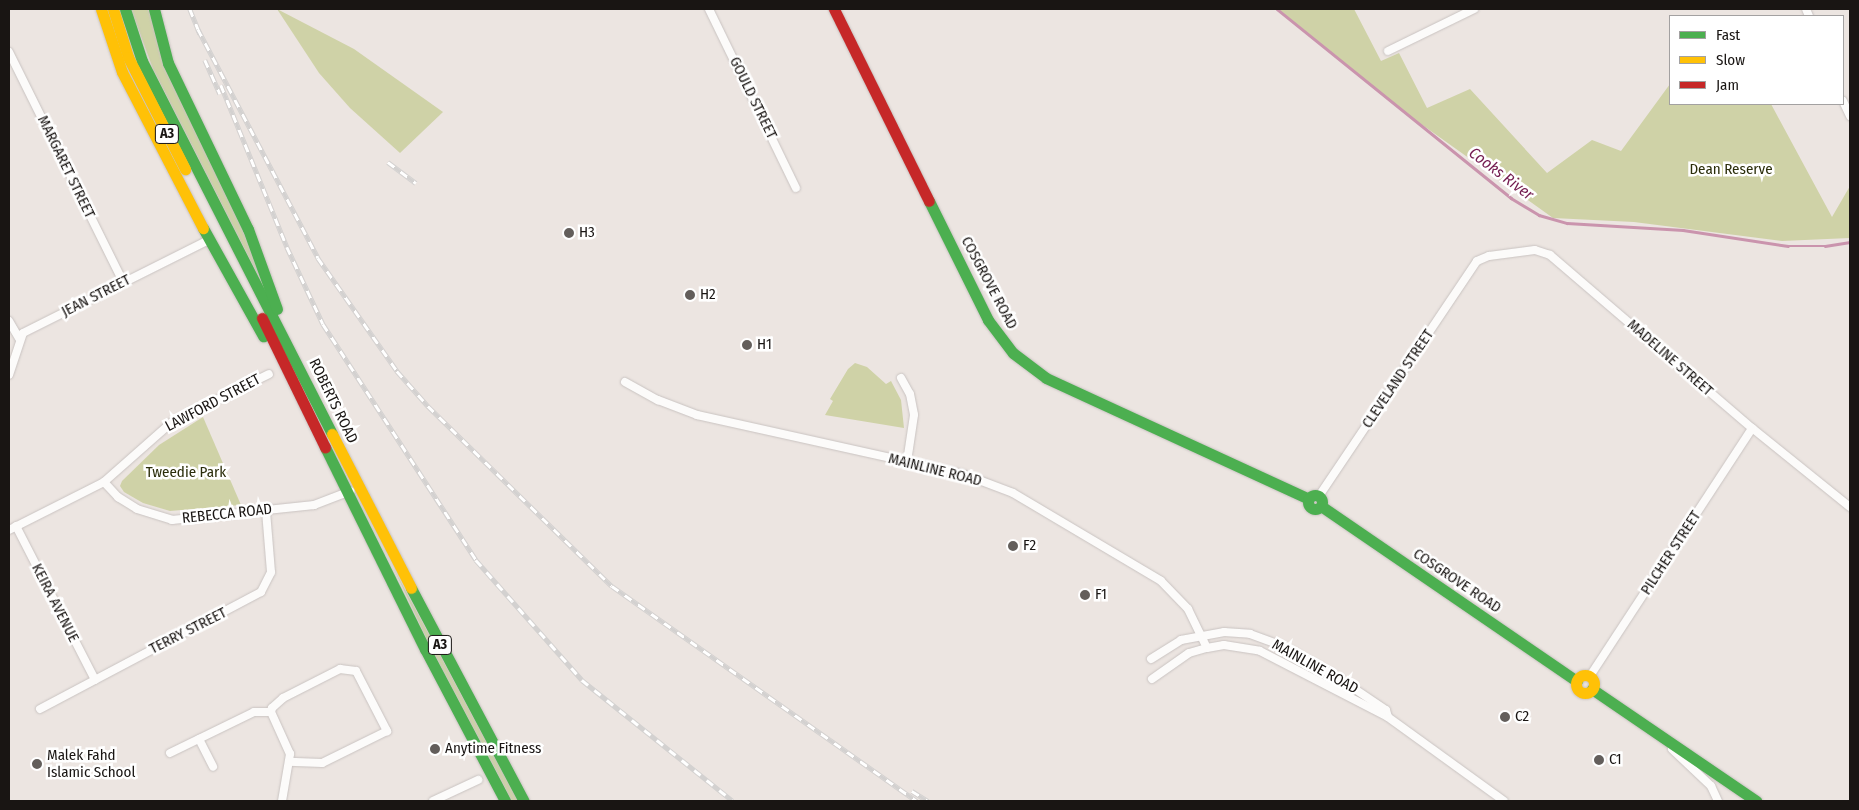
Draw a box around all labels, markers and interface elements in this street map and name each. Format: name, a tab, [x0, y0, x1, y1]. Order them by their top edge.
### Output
legend	[1669, 15, 1844, 105]
text: Fast	[1716, 26, 1740, 44]
text: Slow	[1716, 51, 1745, 69]
street label: GOULD STREET	[725, 54, 781, 142]
text: Jam	[1716, 76, 1739, 94]
street label: MARGARET STREET	[33, 113, 99, 221]
road number: A3	[154, 122, 180, 146]
water label: Cooks River	[1465, 144, 1537, 204]
park label: Dean Reserve	[1689, 161, 1773, 179]
place label: H3	[579, 224, 595, 242]
marker: H3	[563, 227, 575, 239]
street label: COSGROVE ROAD	[957, 234, 1021, 332]
street label: JEAN STREET	[59, 271, 133, 321]
place label: H2	[700, 286, 716, 304]
marker: H2	[684, 289, 696, 301]
street label: MADELINE STREET	[1623, 316, 1717, 400]
street label: CLEVELAND STREET	[1358, 326, 1438, 432]
place label: H1	[757, 336, 772, 354]
marker: H1	[741, 339, 753, 351]
street label: ROBERTS ROAD	[305, 356, 361, 446]
street label: LAWFORD STREET	[162, 370, 264, 436]
street label: MAINLINE ROAD	[886, 450, 984, 490]
park label: Tweedie Park	[146, 464, 226, 482]
street label: REBECCA ROAD	[181, 500, 273, 528]
street label: PILCHER STREET	[1637, 508, 1705, 598]
place label: F2	[1023, 537, 1036, 555]
marker: F2	[1007, 540, 1019, 552]
street label: COSGROVE ROAD	[1410, 545, 1504, 617]
street label: KEIRA AVENUE	[28, 561, 82, 645]
place label: F1	[1095, 586, 1107, 604]
marker: F1	[1079, 589, 1091, 601]
street label: TERRY STREET	[146, 604, 230, 658]
road number: A3	[428, 634, 452, 656]
street label: MAINLINE ROAD	[1269, 636, 1361, 698]
place label: C2	[1515, 708, 1529, 726]
marker: C2	[1499, 711, 1511, 723]
place label: Anytime Fitness	[445, 740, 541, 758]
marker: Anytime Fitness	[429, 743, 441, 755]
place label: Malek Fahd Islamic School	[47, 746, 135, 781]
place label: C1	[1609, 751, 1622, 769]
marker: C1	[1593, 754, 1605, 766]
marker: Malek Fahd Islamic School	[31, 758, 43, 770]

